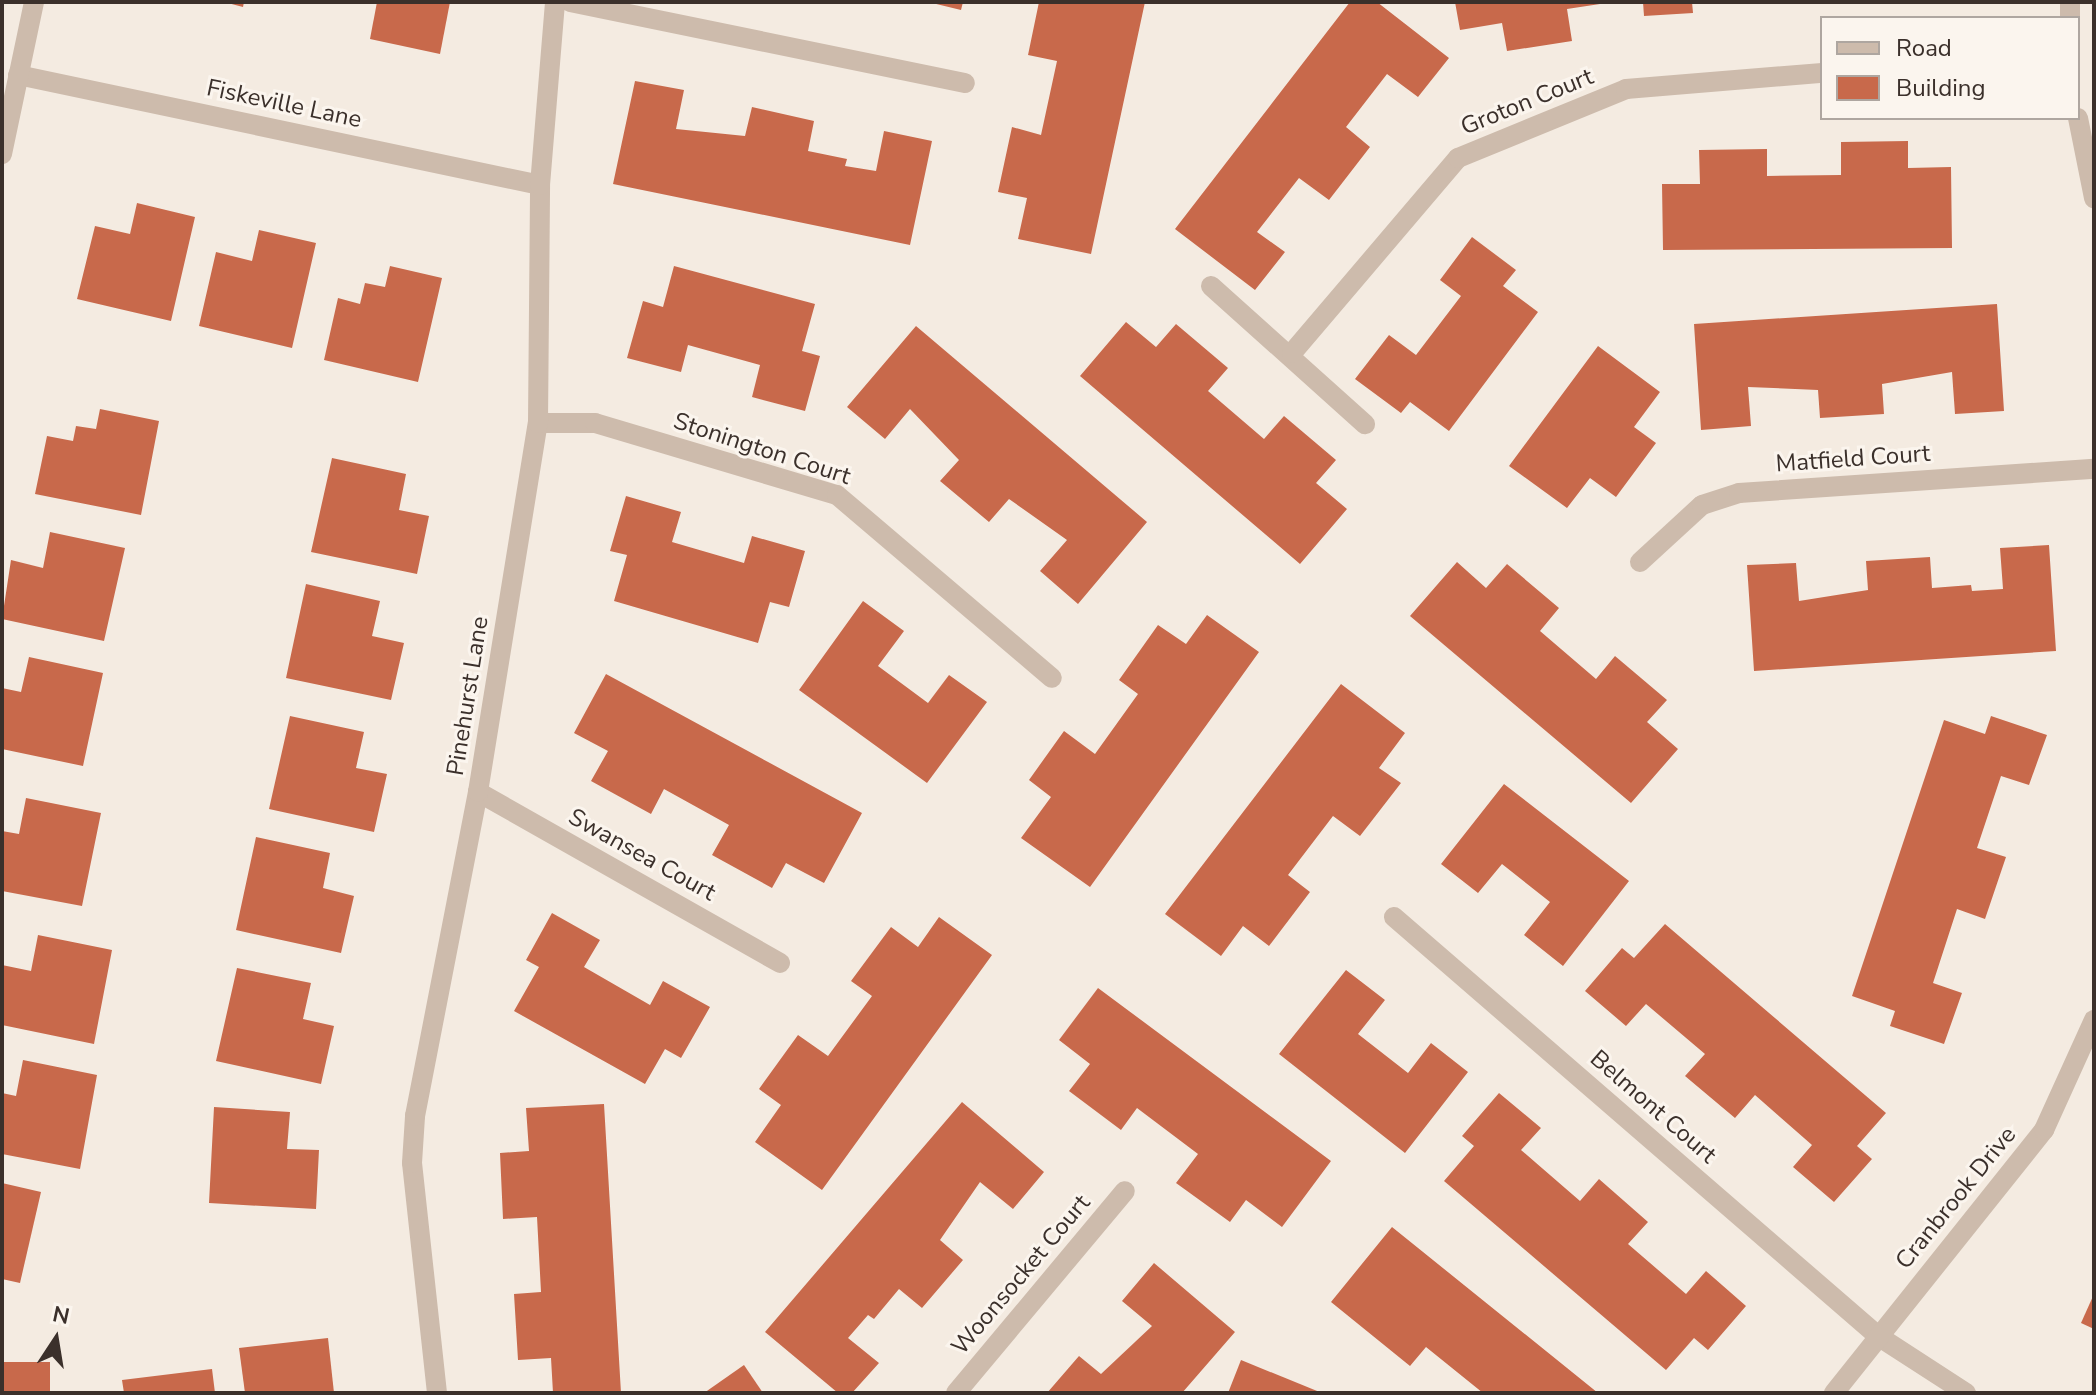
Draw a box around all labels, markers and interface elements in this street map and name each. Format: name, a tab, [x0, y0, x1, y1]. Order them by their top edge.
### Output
legend	[1820, 16, 2080, 120]
text: Road	[1896, 32, 1952, 64]
street label: Groton Court	[1457, 62, 1597, 142]
text: Building	[1896, 72, 1986, 104]
street label: Fiskeville Lane	[204, 74, 364, 134]
street label: Stonington Court	[670, 407, 854, 491]
street label: Matfield Court	[1775, 439, 1931, 479]
street label: Pinehurst Lane	[441, 614, 495, 778]
street label: Swansea Court	[563, 803, 721, 907]
street label: Belmont Court	[1584, 1044, 1722, 1170]
street label: Cranbrook Drive	[1890, 1121, 2022, 1275]
street label: Woonsocket Court	[946, 1189, 1096, 1361]
north arrow	[16, 1299, 96, 1379]
text: N	[50, 1299, 72, 1332]

